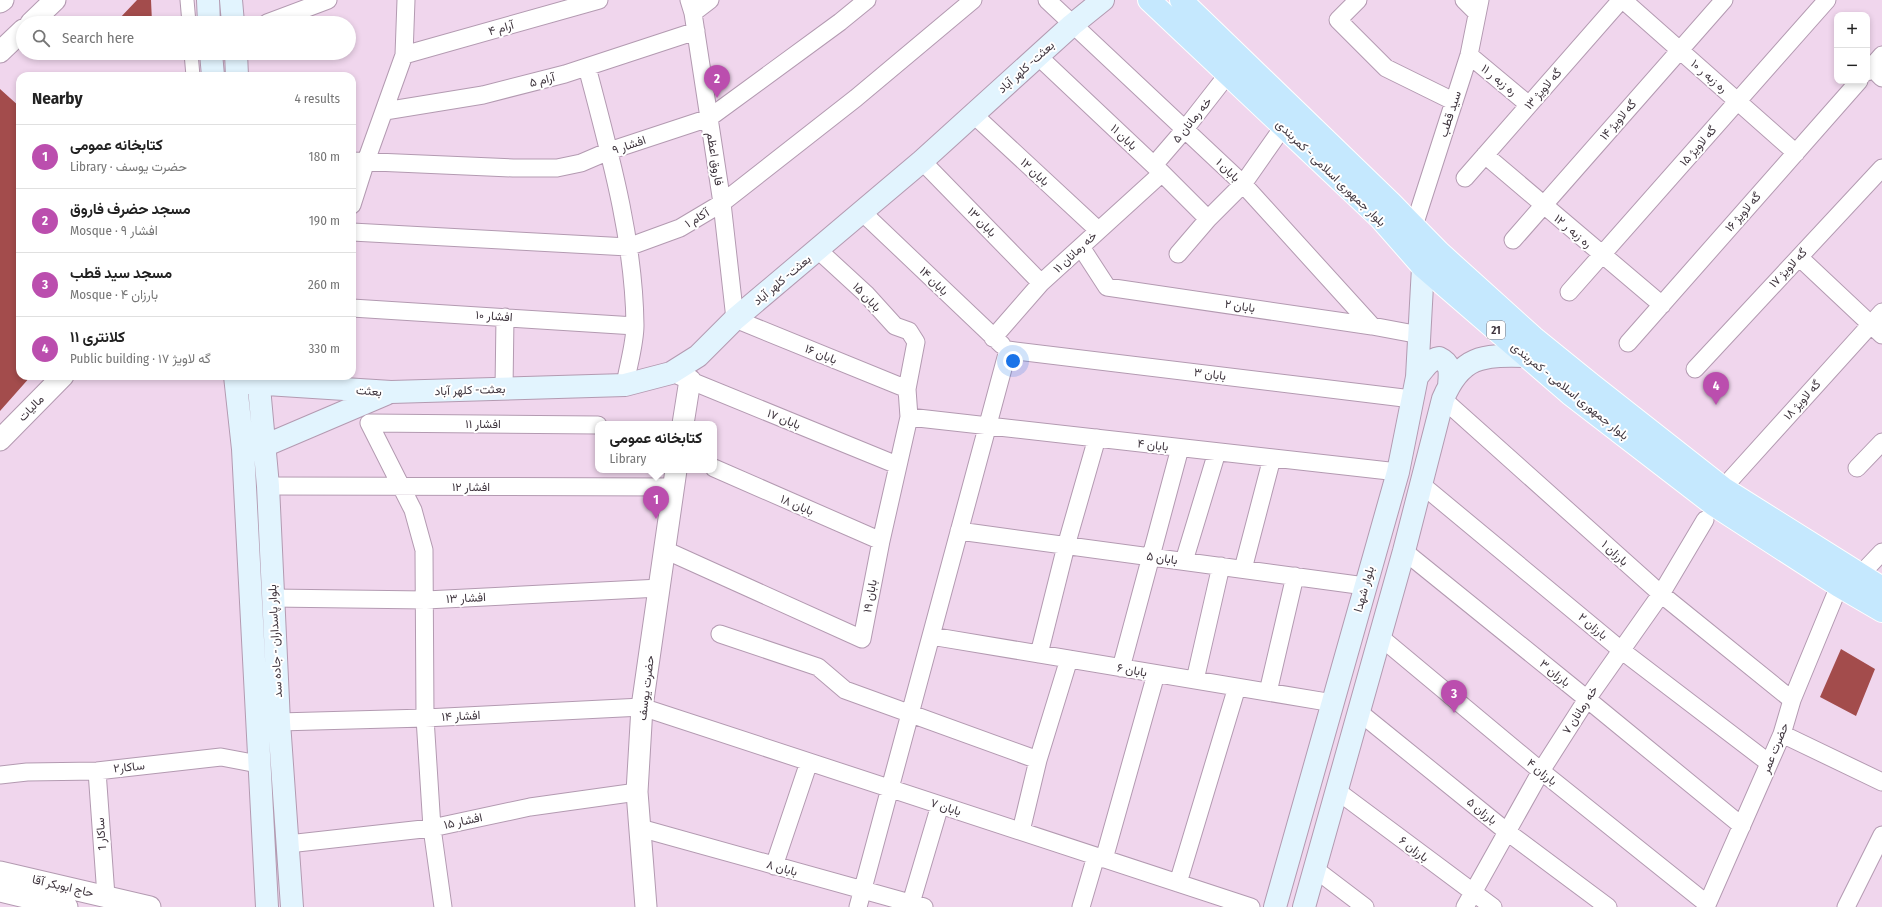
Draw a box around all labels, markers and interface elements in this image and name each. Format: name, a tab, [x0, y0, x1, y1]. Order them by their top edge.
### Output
map controls	[1834, 12, 1870, 84]
button: +	[1834, 12, 1870, 48]
search box	[16, 16, 356, 60]
street label: آرام ۴	[487, 17, 517, 39]
icon: search	[30, 27, 52, 49]
text: Search here	[62, 29, 134, 47]
street label: بعثت- کلهر آباد	[995, 38, 1058, 97]
button: −	[1834, 48, 1870, 84]
street label: ره زبه ر ۱۰	[1687, 56, 1730, 96]
street label: ره زبه ر ۱۱	[1478, 61, 1520, 99]
pin: 2	[704, 65, 730, 98]
street label: گه لاویژ ۱۳	[1521, 66, 1565, 113]
street label: آرام ۵	[528, 70, 558, 91]
text: Nearby	[32, 88, 83, 109]
street label: سید قطب	[1436, 89, 1464, 139]
text: 4 results	[294, 91, 340, 106]
street label: خه رمانان ۵	[1169, 94, 1215, 146]
street label: گه لاویژ ۱۴	[1597, 97, 1640, 144]
street label: بلوار جمهوری اسلامی - کمربندی	[1273, 117, 1389, 230]
street label: بابان ۱۱	[1108, 121, 1140, 153]
street label: گه لاویژ ۱۵	[1677, 123, 1720, 170]
street label: فاروق اعظم	[703, 131, 726, 187]
street label: افشار ۹	[611, 133, 648, 158]
text: کتابخانه عمومی	[70, 136, 163, 154]
text: 1	[42, 149, 48, 164]
text: 180 m	[309, 149, 340, 164]
street label: بابان ۱۲	[1018, 155, 1052, 189]
street label: بابان ۱	[1213, 155, 1243, 185]
text: Library · حضرت یوسف	[70, 159, 187, 174]
street label: ۱۶ گه لاویژ	[1722, 190, 1765, 235]
text: مسجد حضرف فاروق	[70, 200, 191, 218]
street label: بابان ۱۳	[965, 204, 999, 240]
street label: آکام ۱	[682, 205, 713, 232]
street label: ره زبه ر ۱۲	[1551, 211, 1595, 251]
text: 2	[42, 213, 48, 228]
text: 190 m	[309, 213, 340, 228]
text: Mosque · افشار ۹	[70, 223, 158, 238]
street label: خه رمانان ۱۱	[1050, 228, 1100, 276]
street label: گه لاویژ ۱۷	[1766, 245, 1810, 291]
street label: بعثت- کلهر آباد	[750, 252, 814, 309]
text: مسجد سید قطب	[70, 264, 172, 282]
street label: بابان ۱۴	[917, 264, 951, 298]
text: 3	[42, 277, 48, 292]
text: 260 m	[308, 277, 340, 292]
street label: بابان ۱۵	[850, 280, 884, 314]
text: Mosque · بارزان ۴	[70, 287, 158, 302]
street label: بابان ۲	[1224, 297, 1256, 315]
street label: افشار ۱۰	[475, 308, 513, 325]
road number: 21	[1487, 321, 1505, 339]
text: کلانتری ۱۱	[70, 328, 125, 346]
street label: بلوار جمهوری اسلامی - کمربندی	[1508, 339, 1632, 443]
text: 4	[42, 341, 48, 356]
text: 330 m	[308, 341, 340, 356]
street label: بابان ۱۶	[803, 341, 839, 367]
text: Public building · گه لاویژ ۱۷	[70, 351, 211, 366]
your location	[1003, 351, 1023, 371]
street label: بابان ۳	[1193, 365, 1227, 383]
pin: 4	[1703, 372, 1729, 405]
street label: گه لاویژ ۱۸	[1781, 377, 1824, 423]
street label: بعثت- کلهر آباد	[434, 382, 506, 399]
street label: بعثت	[356, 383, 382, 399]
street label: مالیات	[15, 392, 47, 424]
street label: بابان ۱۷	[765, 406, 803, 432]
street label: افشار ۱۱	[465, 417, 501, 432]
popup	[595, 421, 717, 473]
text: کتابخانه عمومی	[610, 429, 702, 447]
street label: بابان ۴	[1137, 436, 1169, 454]
text: Library	[610, 451, 646, 466]
street label: افشار ۱۲	[452, 480, 490, 495]
pin: 1	[643, 486, 669, 519]
street label: بابان ۱۸	[778, 492, 816, 518]
street label: بارزان ۱	[1598, 537, 1631, 569]
street label: بابان ۵	[1145, 549, 1179, 567]
street label: بلوار شهدا	[1351, 564, 1378, 614]
street label: بابان ۱۹	[860, 578, 880, 614]
street label: بلوار پاسداران - جاده سد	[265, 584, 286, 698]
street label: افشار ۱۳	[446, 590, 486, 607]
street label: بارزان ۲	[1575, 610, 1610, 643]
street label: حضرت یوسف	[635, 655, 658, 722]
street label: بارزان ۳	[1536, 656, 1573, 690]
street label: بابان ۶	[1116, 660, 1148, 680]
pin: 3	[1441, 680, 1467, 713]
street label: خه رمانان ۷	[1559, 683, 1602, 737]
street label: افشار ۱۴	[441, 708, 481, 725]
street label: حضرت عمر	[1758, 721, 1792, 777]
street label: بارزان ۴	[1524, 756, 1560, 789]
street label: ساکار۲	[113, 758, 145, 777]
street label: بابان ۷	[929, 795, 963, 819]
street label: بارزان ۵	[1463, 795, 1500, 828]
street label: افشار ۱۵	[442, 810, 484, 833]
street label: ساکار 1	[93, 817, 110, 851]
street label: بارزان ۶	[1396, 833, 1432, 865]
street label: بابان ۸	[765, 857, 799, 879]
street label: حاج ابوبکر آقا	[30, 872, 95, 902]

